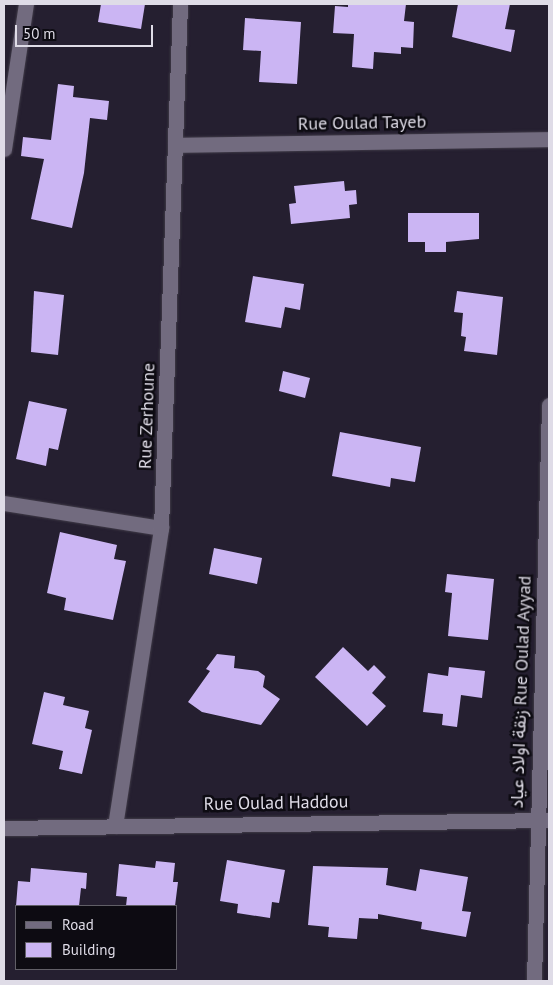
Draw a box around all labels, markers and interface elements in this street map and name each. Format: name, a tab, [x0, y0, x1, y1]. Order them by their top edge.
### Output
scale bar	[18, 15, 155, 47]
text: 50 m	[23, 24, 56, 43]
street label: Rue Oulad Tayeb	[297, 111, 427, 135]
street label: Rue Zerhoune	[134, 362, 160, 470]
street label: زنقة اولاد عياد Rue Oulad Ayyad	[506, 575, 536, 809]
street label: Rue Oulad Haddou	[204, 791, 348, 815]
legend	[15, 905, 178, 970]
text: Road	[62, 915, 94, 934]
text: Building	[62, 940, 116, 959]

